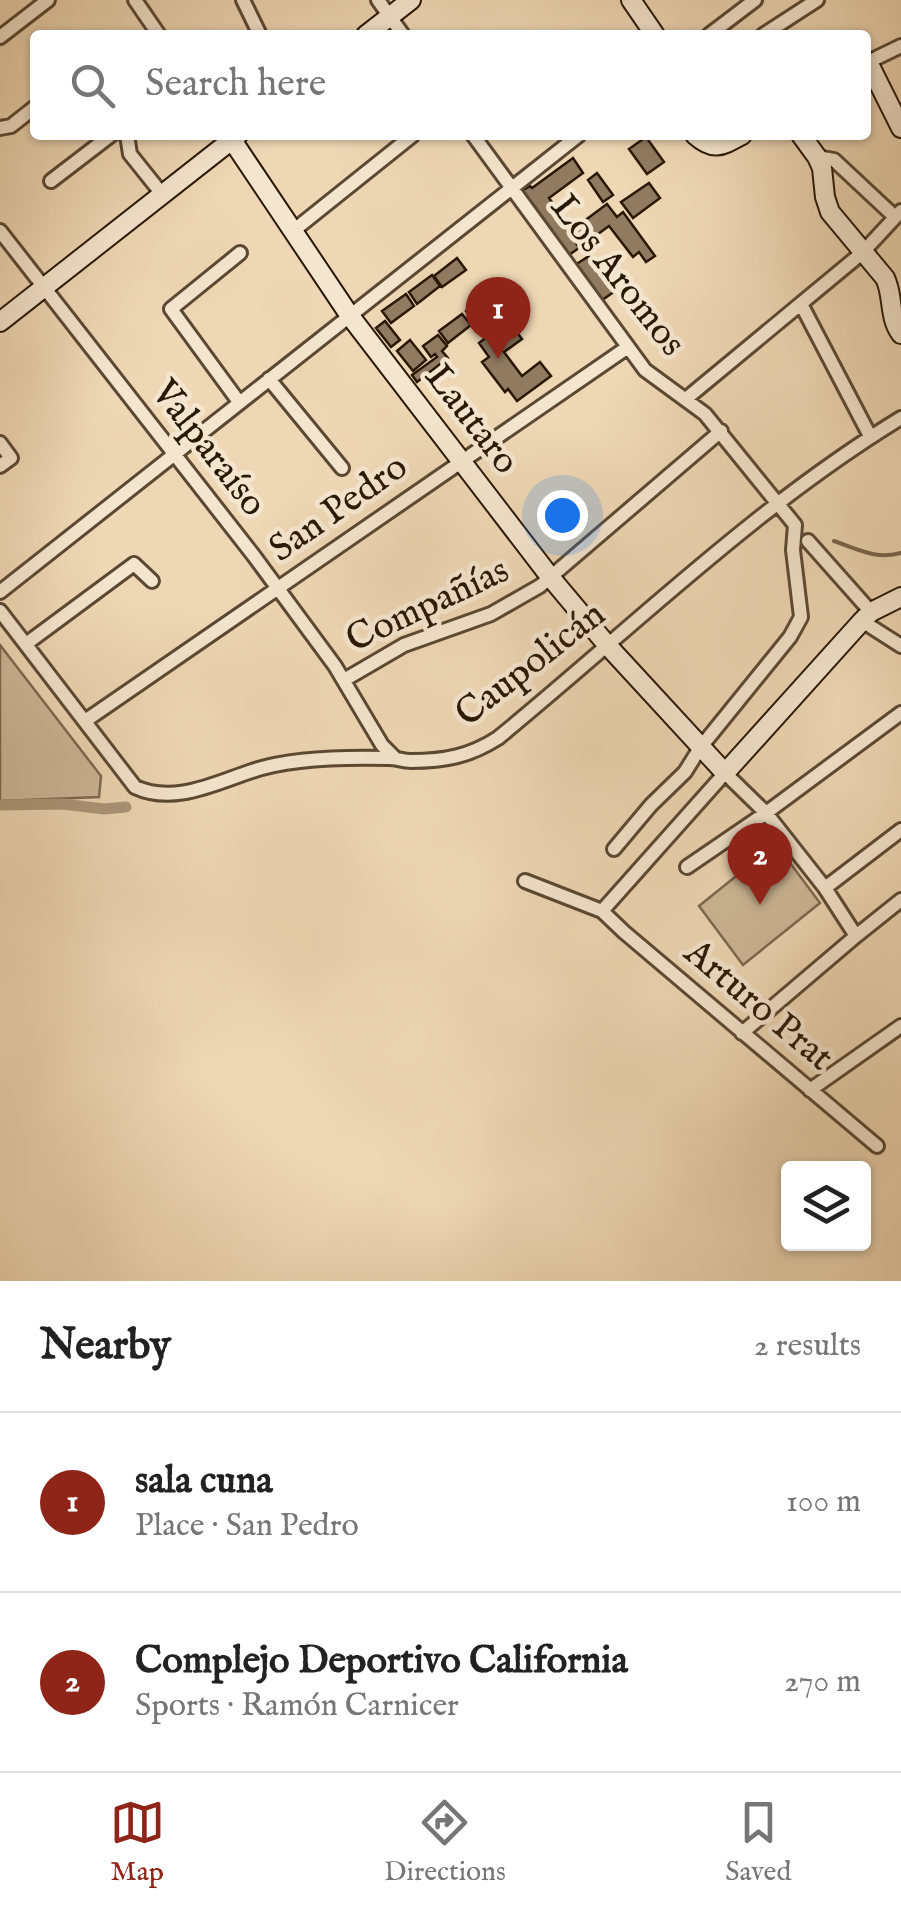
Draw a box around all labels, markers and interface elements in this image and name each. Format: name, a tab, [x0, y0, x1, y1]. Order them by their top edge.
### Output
search box	[30, 30, 871, 140]
icon: search	[65, 58, 120, 113]
text: Search here	[145, 61, 326, 109]
street label: Los Aromos	[539, 185, 695, 367]
pin: 1	[466, 276, 530, 359]
street label: Lautaro	[413, 355, 529, 485]
street label: Valparaíso	[139, 370, 276, 527]
street label: San Pedro	[260, 444, 418, 574]
your location	[537, 490, 588, 541]
street label: Compañías	[339, 547, 517, 665]
street label: Caupolicán	[446, 591, 616, 739]
pin: 2	[728, 822, 792, 905]
street label: Arturo Prat	[673, 929, 843, 1082]
map controls	[781, 1161, 871, 1251]
button: layers	[781, 1161, 871, 1251]
text: Nearby	[40, 1320, 171, 1373]
text: 2 results	[754, 1326, 861, 1367]
text: sala cuna	[135, 1458, 273, 1506]
text: 1	[67, 1482, 78, 1523]
text: 100 m	[786, 1482, 861, 1523]
text: Place · San Pedro	[135, 1506, 359, 1547]
text: Complejo Deportivo California	[135, 1638, 628, 1686]
text: 2	[65, 1662, 80, 1703]
text: 270 m	[784, 1662, 861, 1703]
text: Sports · Ramón Carnicer	[135, 1686, 459, 1727]
tab: Map	[110, 1795, 165, 1890]
tab: Directions	[384, 1795, 506, 1890]
tab: Saved	[725, 1795, 791, 1890]

